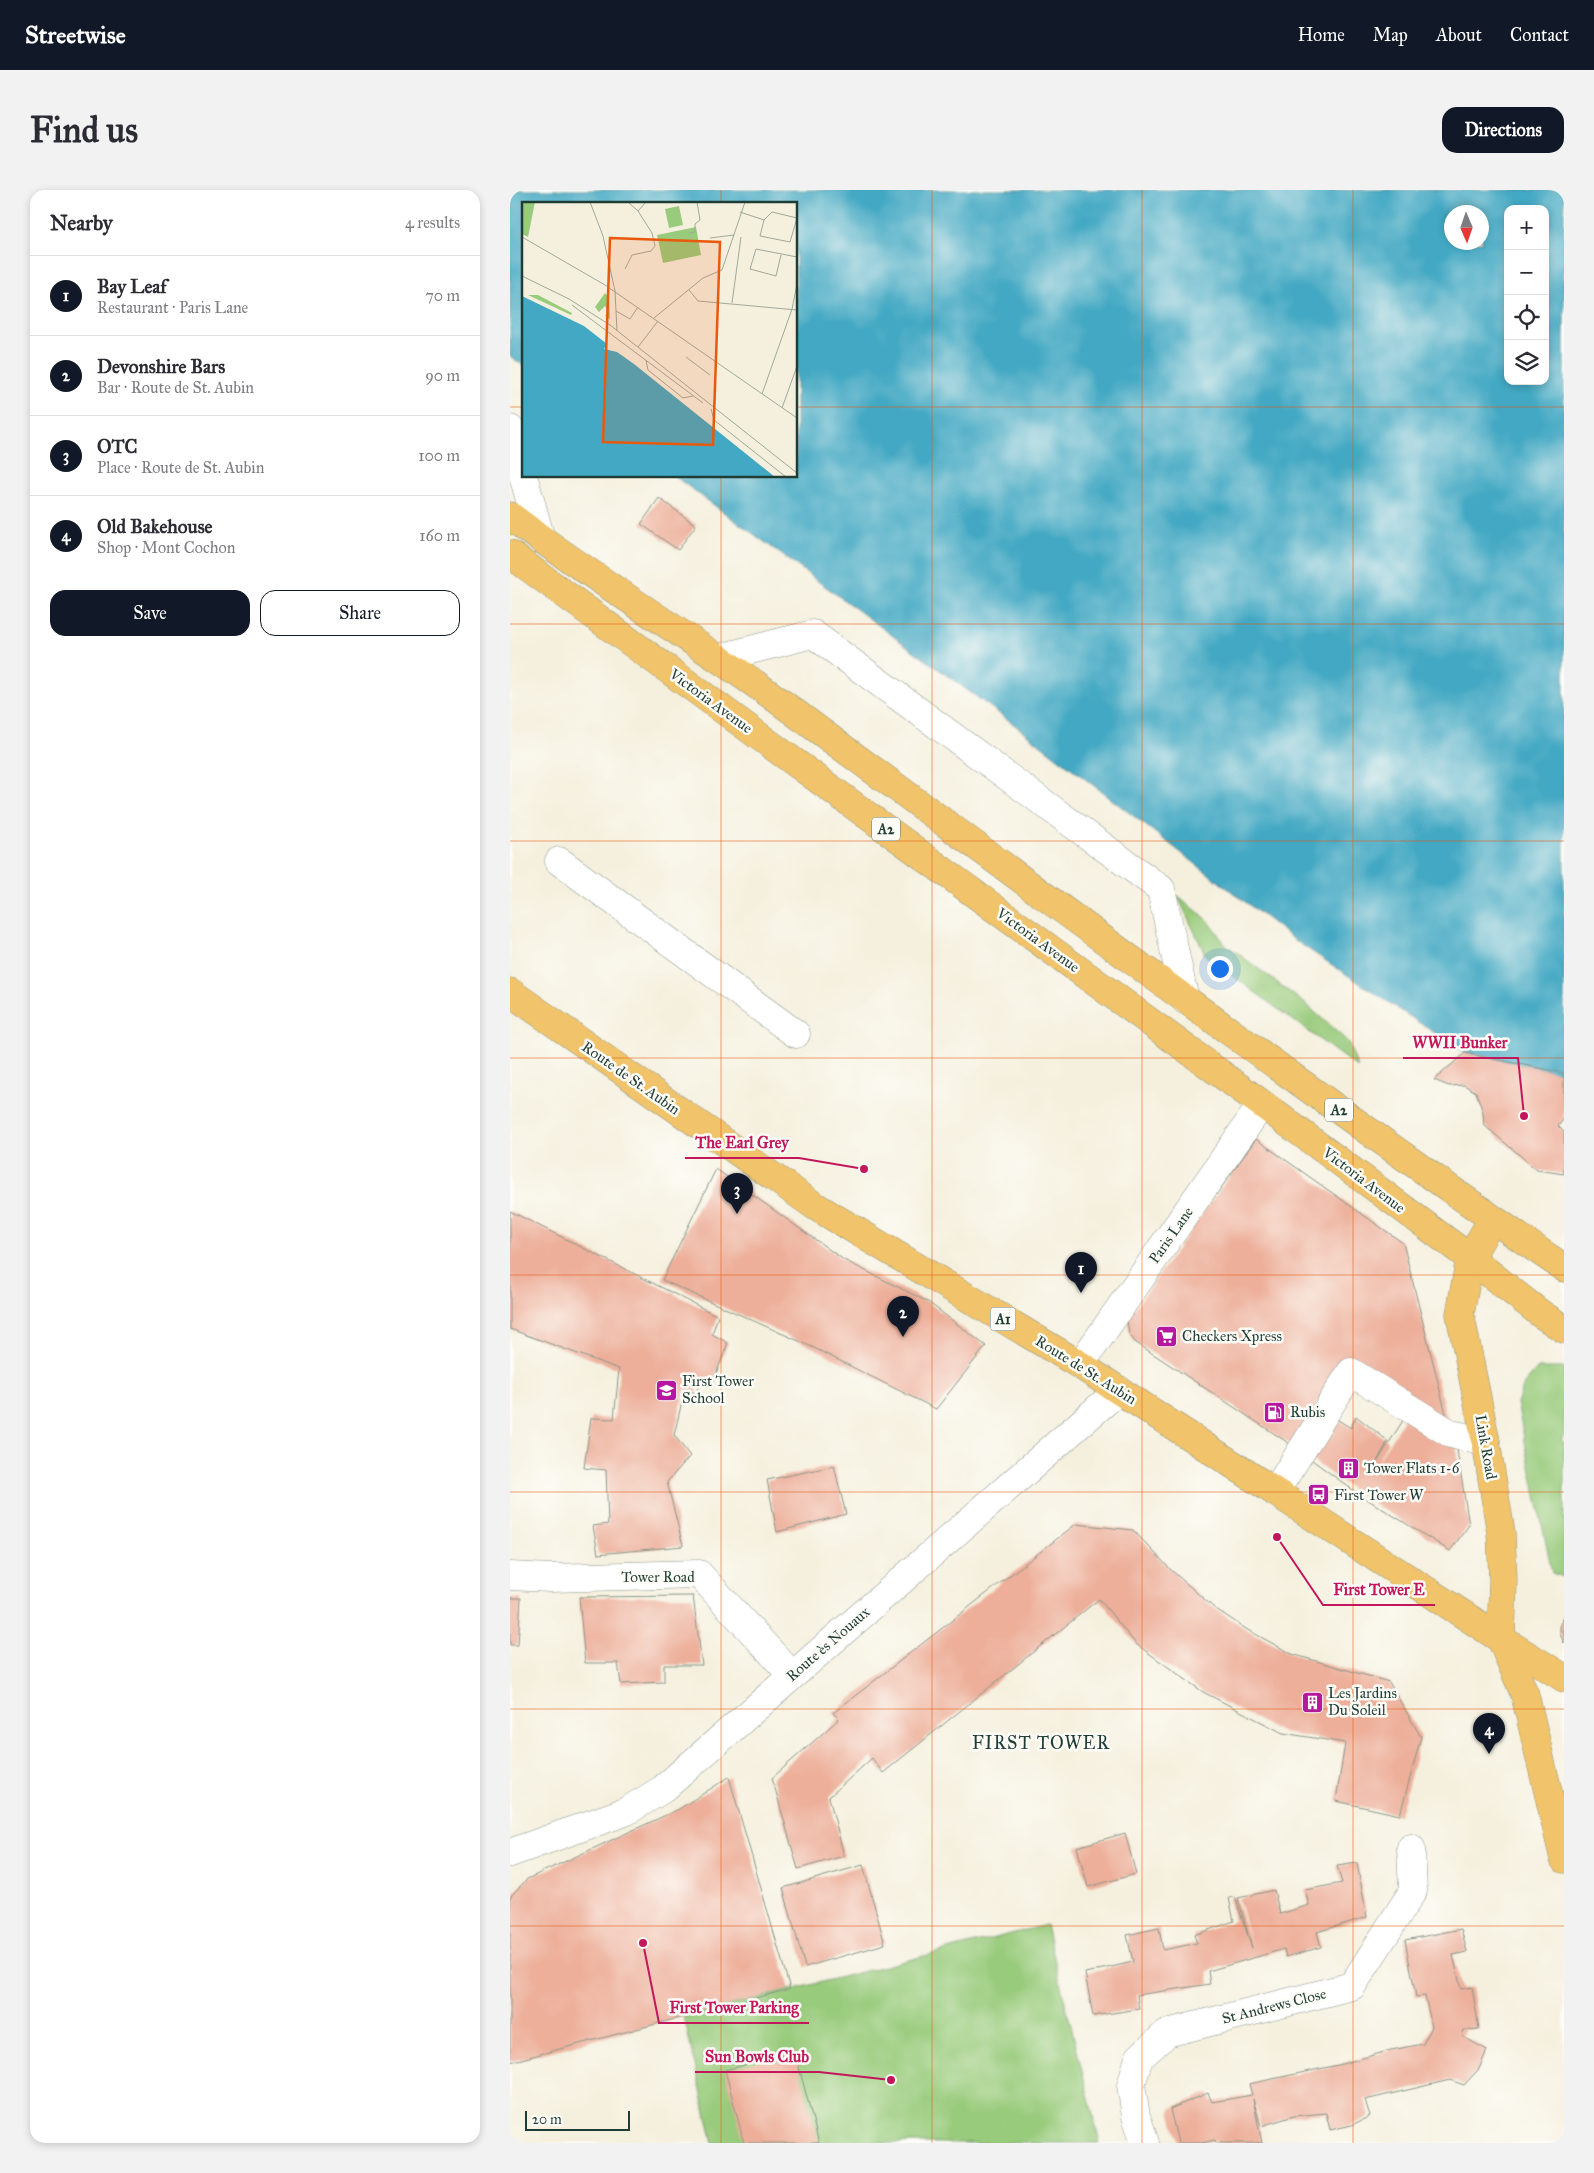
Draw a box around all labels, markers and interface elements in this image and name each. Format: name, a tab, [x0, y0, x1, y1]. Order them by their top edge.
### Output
text: Streetwise	[25, 20, 126, 50]
text: Home	[1298, 24, 1345, 46]
text: Map	[1373, 24, 1408, 46]
text: About	[1436, 24, 1482, 46]
text: Contact	[1510, 24, 1569, 46]
button: Directions	[1442, 107, 1564, 153]
text: Find us	[30, 109, 138, 152]
inset map	[522, 202, 798, 478]
north arrow	[1444, 205, 1489, 250]
map controls	[1504, 205, 1549, 385]
button: +	[1504, 205, 1549, 250]
text: Nearby	[50, 210, 113, 236]
text: 4 results	[405, 213, 460, 232]
button: −	[1504, 250, 1549, 295]
text: Bay Leaf	[97, 275, 167, 298]
text: 1	[63, 286, 69, 305]
text: 70 m	[425, 286, 460, 305]
button: locate	[1504, 295, 1549, 340]
text: Restaurant · Paris Lane	[97, 298, 248, 317]
button: layers	[1504, 340, 1549, 385]
text: Devonshire Bars	[97, 355, 225, 378]
text: 2	[62, 366, 70, 385]
text: 90 m	[425, 366, 460, 385]
text: Bar · Route de St. Aubin	[97, 378, 254, 397]
text: OTC	[97, 435, 137, 458]
text: 3	[63, 446, 69, 465]
text: 100 m	[418, 446, 460, 465]
text: Place · Route de St. Aubin	[97, 458, 264, 477]
text: Old Bakehouse	[97, 515, 212, 538]
text: 4	[62, 526, 70, 545]
text: 160 m	[419, 526, 460, 545]
text: Shop · Mont Cochon	[97, 538, 235, 557]
button: Save	[50, 590, 250, 636]
button: Share	[260, 590, 460, 636]
street label: Victoria Avenue	[665, 664, 756, 737]
road number: A2	[872, 818, 900, 840]
street label: Victoria Avenue	[992, 903, 1083, 976]
your location	[1207, 956, 1233, 982]
callout: WWII Bunker	[1403, 1027, 1518, 1058]
text: WWII Bunker	[1412, 1033, 1509, 1052]
street label: Route de St. Aubin	[578, 1037, 684, 1119]
road number: A2	[1325, 1098, 1353, 1122]
callout: The Earl Grey	[685, 1127, 799, 1158]
text: The Earl Grey	[694, 1133, 790, 1153]
street label: Victoria Avenue	[1319, 1143, 1409, 1217]
pin: 3	[721, 1173, 753, 1214]
street label: Paris Lane	[1145, 1203, 1197, 1267]
pin: 1	[1065, 1252, 1097, 1293]
pin: 2	[887, 1296, 919, 1337]
road number: A1	[990, 1308, 1016, 1330]
supermarket icon: Checkers Xpress	[1154, 1324, 1178, 1348]
place label: Checkers Xpress	[1182, 1327, 1282, 1345]
street label: Route de St. Aubin	[1032, 1332, 1140, 1408]
place label: First Tower School	[682, 1372, 754, 1407]
school or university icon: First Tower School	[654, 1378, 678, 1402]
fuel station icon: Rubis	[1262, 1400, 1286, 1424]
place label: Rubis	[1290, 1403, 1325, 1421]
street label: Link Road	[1471, 1413, 1501, 1481]
building icon: Tower Flats 1-6	[1336, 1456, 1360, 1480]
place label: Tower Flats 1-6	[1364, 1459, 1461, 1477]
bus stop icon: First Tower W	[1306, 1483, 1330, 1507]
place label: First Tower W	[1334, 1486, 1424, 1504]
street label: Tower Road	[621, 1568, 695, 1586]
callout: First Tower E	[1323, 1574, 1435, 1605]
text: First Tower E	[1333, 1580, 1425, 1599]
street label: Route ès Nouaux	[782, 1603, 874, 1685]
place label: Les Jardins Du Soleil	[1328, 1684, 1397, 1719]
building icon: Les Jardins Du Soleil	[1300, 1690, 1324, 1714]
pin: 4	[1473, 1713, 1505, 1754]
district label: FIRST TOWER	[972, 1732, 1110, 1754]
street label: St Andrews Close	[1220, 1984, 1328, 2028]
callout: First Tower Parking	[659, 1992, 809, 2023]
text: First Tower Parking	[669, 1998, 799, 2018]
callout: Sun Bowls Club	[695, 2041, 819, 2072]
text: Sun Bowls Club	[705, 2047, 809, 2066]
scale bar	[525, 2108, 630, 2131]
text: 20 m	[532, 2111, 562, 2128]

